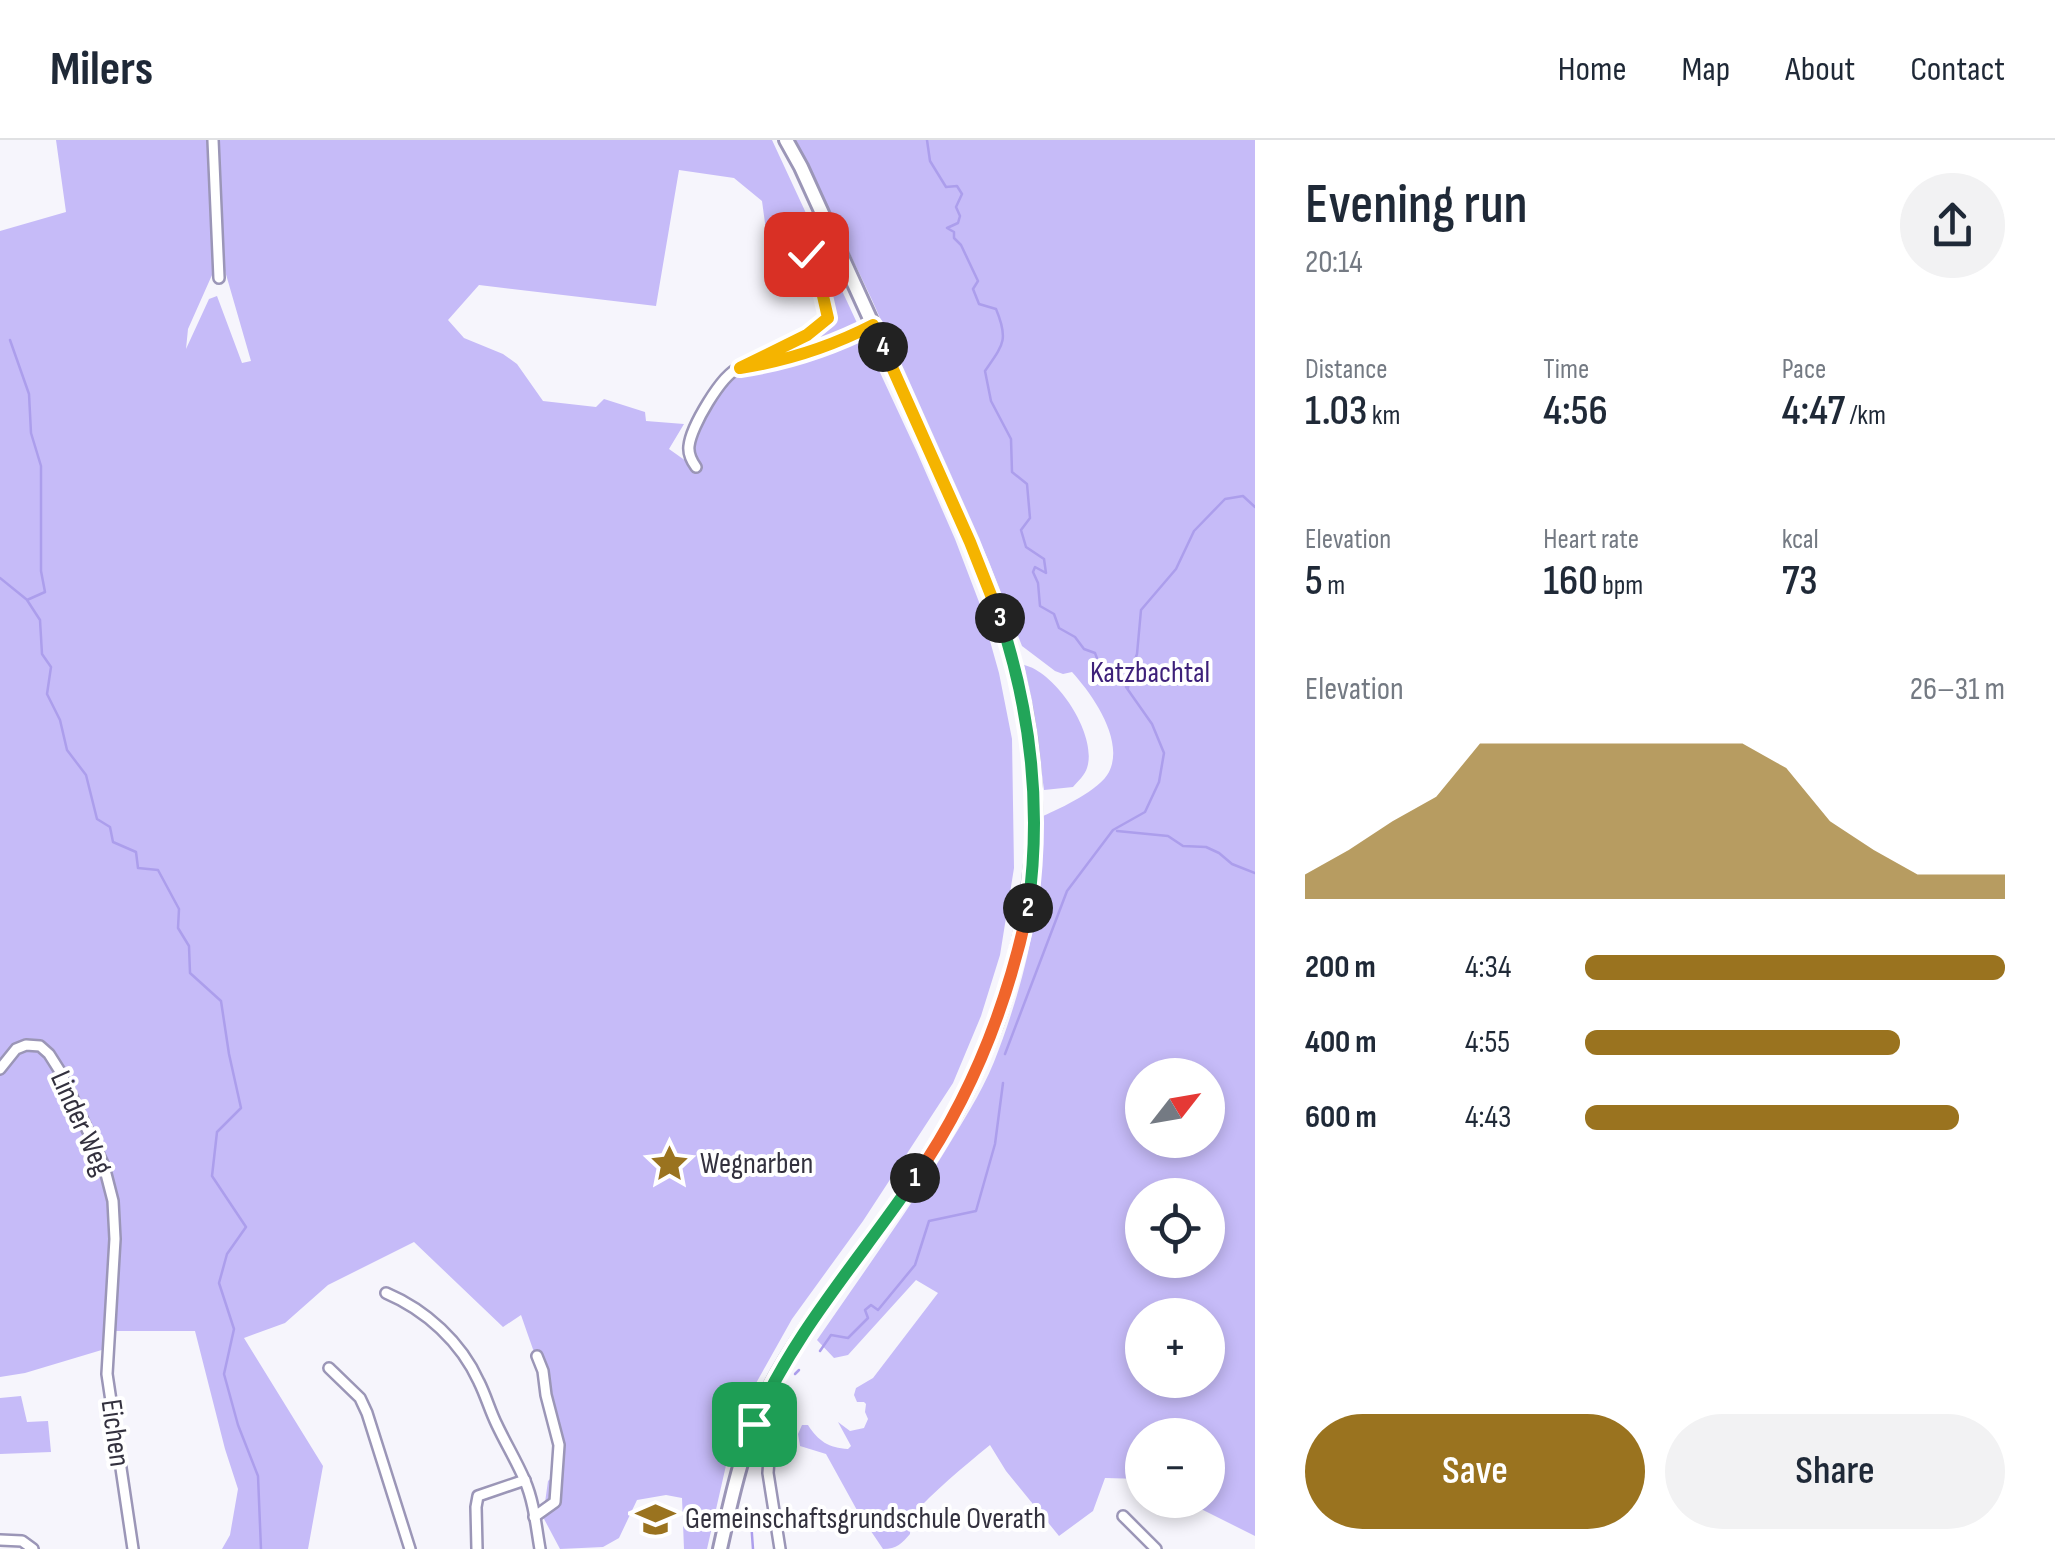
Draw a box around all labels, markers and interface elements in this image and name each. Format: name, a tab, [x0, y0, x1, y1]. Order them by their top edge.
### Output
text: Milers	[50, 41, 153, 98]
text: Home	[1558, 48, 1627, 91]
text: Map	[1682, 48, 1730, 91]
text: About	[1785, 48, 1855, 91]
text: Contact	[1910, 48, 2005, 91]
text: Evening run	[1305, 172, 1528, 239]
button: share	[1900, 173, 2005, 278]
pin	[764, 212, 849, 297]
icon: check	[779, 227, 834, 282]
text: 20:14	[1305, 243, 1363, 282]
pin: 4	[858, 322, 908, 372]
text: 4	[876, 330, 890, 363]
text: Distance	[1305, 353, 1388, 386]
text: Time	[1543, 353, 1589, 386]
text: Pace	[1782, 353, 1826, 386]
text: 1.03	[1305, 386, 1367, 437]
text: 4:56	[1543, 386, 1608, 437]
text: 4:47	[1782, 386, 1845, 437]
text: km	[1367, 399, 1400, 432]
text: /km	[1845, 399, 1886, 432]
text: Elevation	[1305, 523, 1391, 556]
text: Heart rate	[1543, 523, 1639, 556]
text: kcal	[1782, 523, 1819, 556]
text: 5	[1305, 556, 1323, 607]
text: 160	[1543, 556, 1598, 607]
text: 73	[1782, 556, 1818, 607]
text: m	[1323, 569, 1345, 602]
text: bpm	[1598, 569, 1643, 602]
pin: 3	[975, 593, 1025, 643]
text: 3	[994, 601, 1006, 634]
park label: Katzbachtal	[1090, 655, 1210, 691]
text: Elevation	[1305, 670, 1404, 709]
text: 26–31 m	[1910, 670, 2005, 709]
pin: 2	[1003, 883, 1053, 933]
text: 2	[1022, 891, 1034, 924]
text: 200 m	[1305, 948, 1376, 987]
text: 4:34	[1465, 948, 1511, 987]
text: 400 m	[1305, 1023, 1377, 1062]
text: 4:55	[1465, 1023, 1510, 1062]
north arrow	[1125, 1058, 1225, 1158]
map controls	[1125, 1058, 1225, 1518]
street label: Linder Weg	[42, 1065, 120, 1181]
text: 600 m	[1305, 1098, 1377, 1137]
text: 4:43	[1465, 1098, 1511, 1137]
place icon: Wegnarben	[649, 1143, 691, 1185]
place label: Wegnarben	[700, 1146, 813, 1182]
pin: 1	[890, 1153, 940, 1203]
text: 1	[910, 1161, 920, 1194]
button: locate	[1125, 1178, 1225, 1278]
button: +	[1125, 1298, 1225, 1398]
pin	[712, 1382, 797, 1467]
street label: Eichen	[92, 1397, 138, 1469]
icon: arrive	[727, 1397, 782, 1452]
button: Save	[1305, 1414, 1645, 1529]
button: Share	[1665, 1414, 2005, 1529]
button: −	[1125, 1418, 1225, 1518]
school or university icon: Gemeinschaftsgrundschule Overath	[634, 1498, 676, 1540]
place label: Gemeinschaftsgrundschule Overath	[685, 1501, 1046, 1537]

